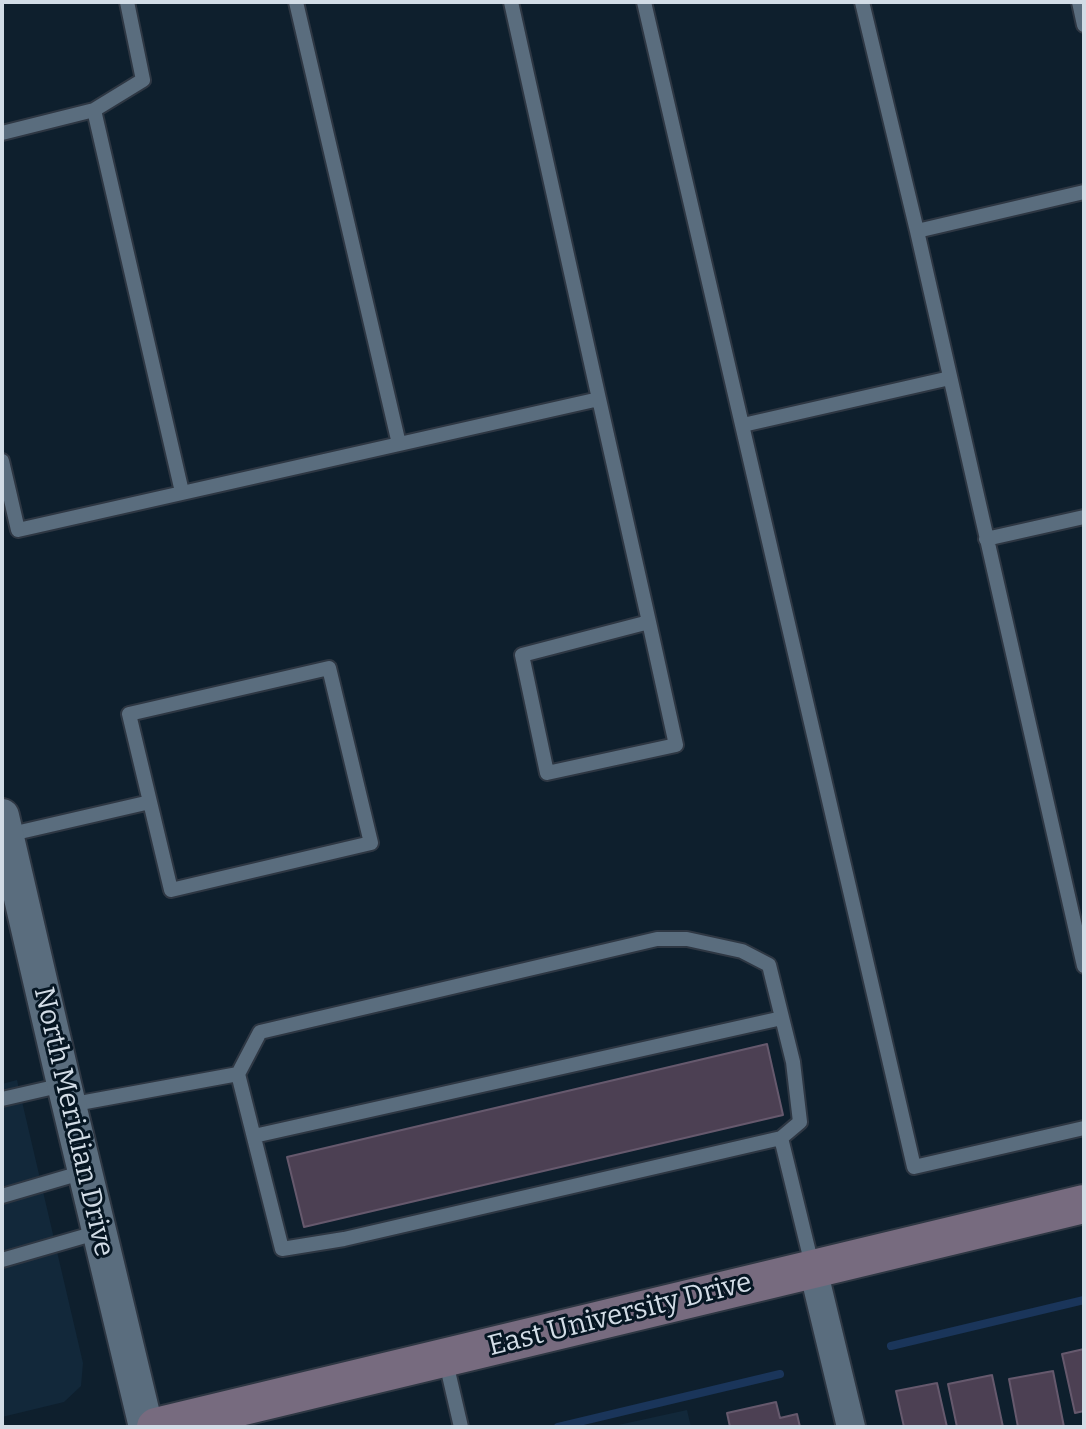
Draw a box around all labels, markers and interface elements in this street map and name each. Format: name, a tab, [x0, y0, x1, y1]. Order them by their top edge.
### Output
street label: North Meridian Drive	[26, 984, 120, 1260]
street label: East University Drive	[485, 1266, 755, 1364]

